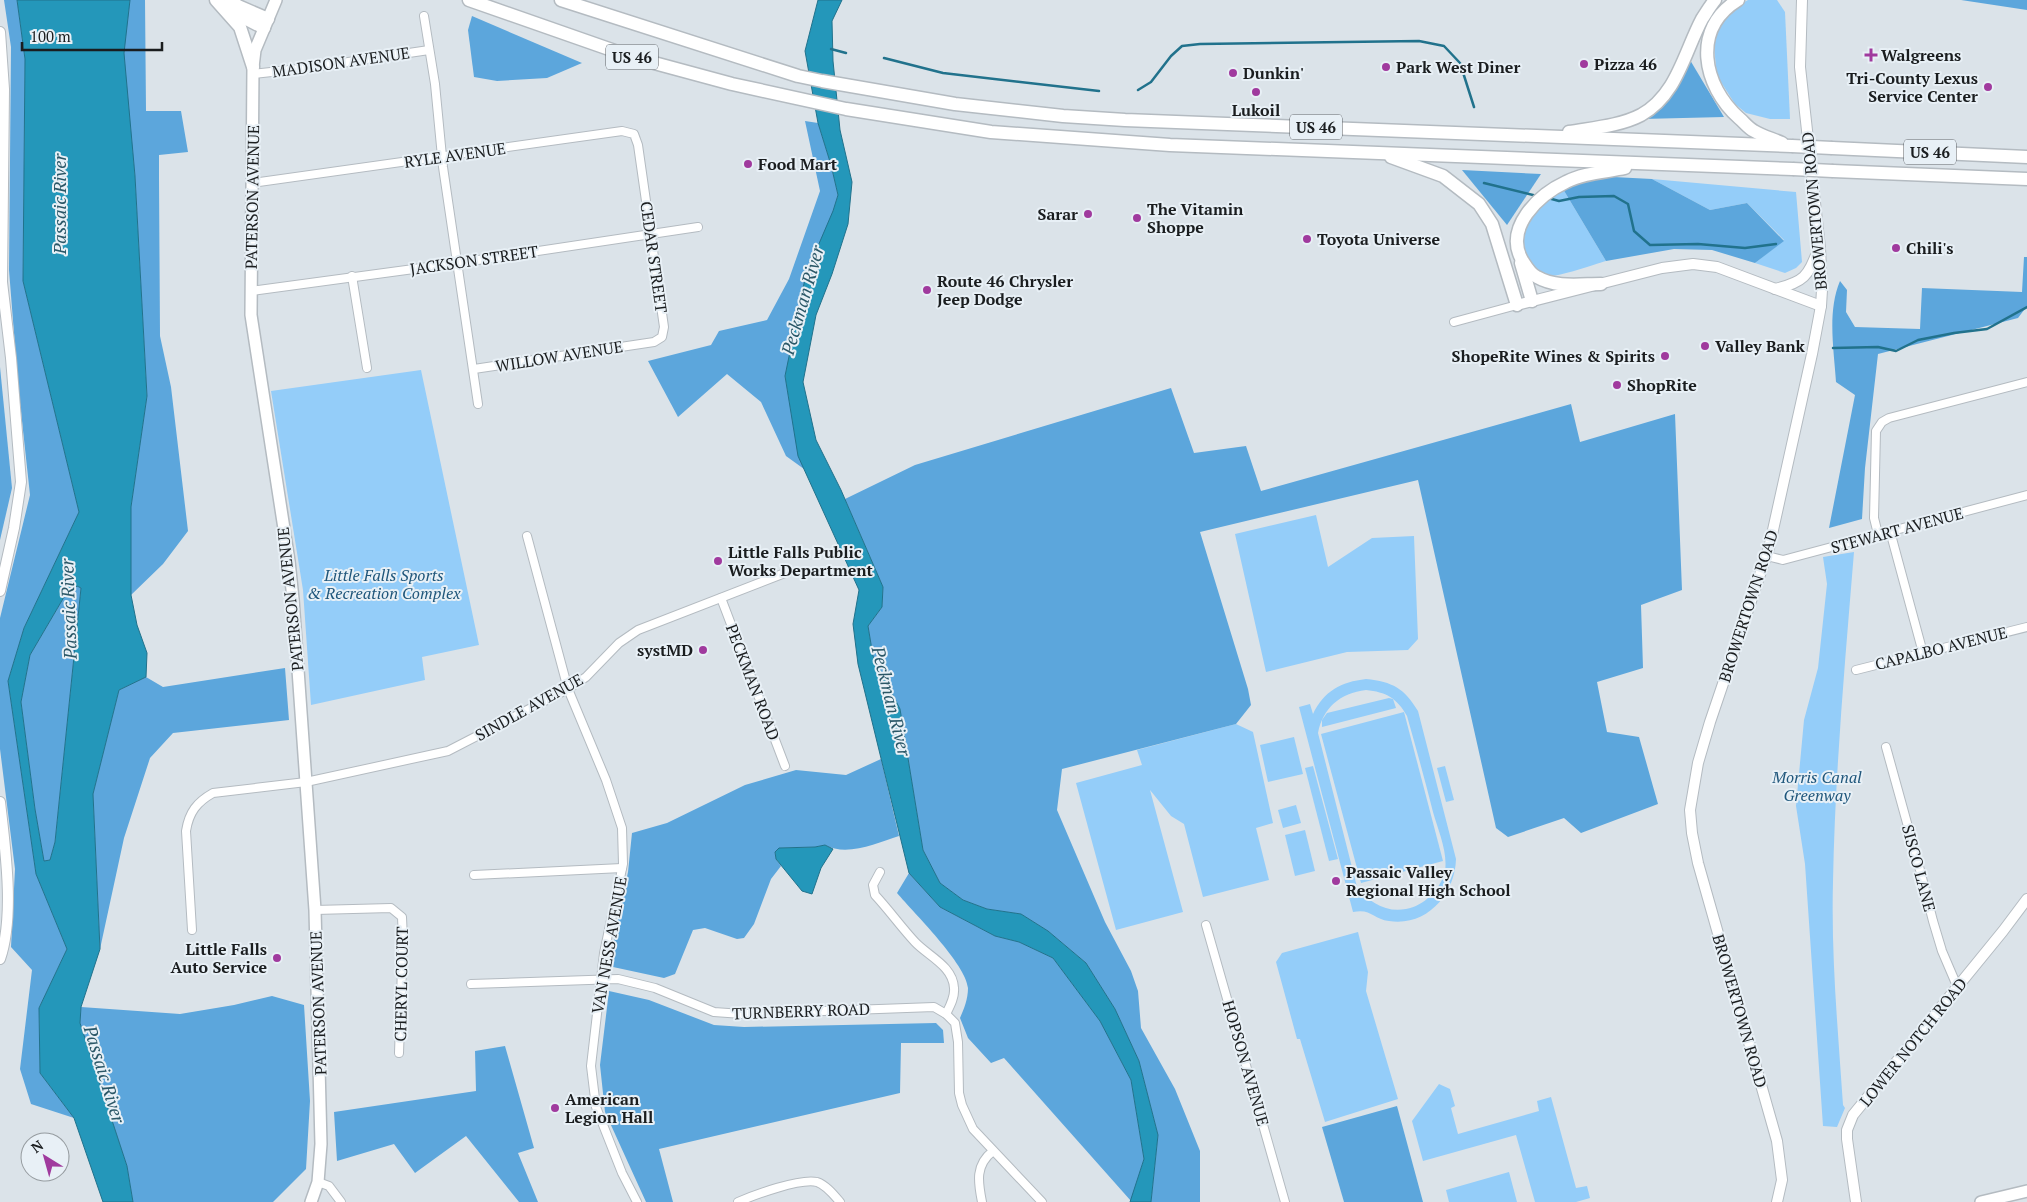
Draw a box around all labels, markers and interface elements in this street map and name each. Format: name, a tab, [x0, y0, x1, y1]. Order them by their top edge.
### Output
scale bar	[22, 20, 162, 52]
text: 100 m	[30, 26, 71, 46]
street label: MADISON AVENUE	[271, 41, 411, 83]
road number: US 46	[606, 44, 658, 70]
place label: Walgreens	[1881, 44, 1961, 66]
marker: Walgreens	[1865, 49, 1877, 61]
place label: Pizza 46	[1594, 53, 1657, 75]
place label: Park West Diner	[1396, 56, 1520, 78]
marker: Pizza 46	[1578, 58, 1590, 70]
marker: Park West Diner	[1380, 61, 1392, 73]
place label: Dunkin'	[1243, 62, 1304, 84]
marker: Dunkin'	[1227, 67, 1239, 79]
place label: Tri-County Lexus Service Center	[1846, 67, 1978, 107]
marker: Tri-County Lexus Service Center	[1982, 81, 1994, 93]
marker: Lukoil	[1250, 86, 1262, 98]
place label: Lukoil	[1232, 99, 1280, 121]
road number: US 46	[1290, 114, 1342, 140]
street label: PATERSON AVENUE	[240, 125, 264, 269]
street label: BROWERTOWN ROAD	[1796, 131, 1832, 291]
street label: RYLE AVENUE	[403, 137, 507, 173]
road number: US 46	[1904, 140, 1956, 164]
water label: Passaic River	[47, 153, 71, 255]
place label: Food Mart	[758, 153, 838, 175]
marker: Food Mart	[742, 158, 754, 170]
place label: The Vitamin Shoppe	[1147, 198, 1244, 238]
street label: CEDAR STREET	[635, 200, 673, 314]
place label: Sarar	[1037, 203, 1078, 225]
marker: Sarar	[1082, 208, 1094, 220]
marker: The Vitamin Shoppe	[1131, 212, 1143, 224]
place label: Toyota Universe	[1317, 228, 1440, 250]
marker: Toyota Universe	[1301, 233, 1313, 245]
place label: Chili's	[1906, 237, 1953, 259]
street label: JACKSON STREET	[408, 240, 540, 280]
water label: Peckman River	[775, 242, 829, 358]
marker: Chili's	[1890, 242, 1902, 254]
place label: Route 46 Chrysler Jeep Dodge	[937, 270, 1073, 310]
marker: Route 46 Chrysler Jeep Dodge	[921, 284, 933, 296]
street label: WILLOW AVENUE	[494, 335, 624, 377]
place label: Valley Bank	[1715, 335, 1806, 357]
marker: Valley Bank	[1699, 340, 1711, 352]
place label: ShopeRite Wines & Spirits	[1451, 345, 1655, 367]
marker: ShopeRite Wines & Spirits	[1659, 350, 1671, 362]
place label: ShopRite	[1627, 374, 1697, 396]
marker: ShopRite	[1611, 379, 1623, 391]
street label: STEWART AVENUE	[1828, 502, 1966, 558]
street label: PATERSON AVENUE	[272, 526, 308, 672]
street label: BROWERTOWN ROAD	[1713, 527, 1783, 685]
place label: Little Falls Public Works Department	[728, 541, 874, 581]
marker: Little Falls Public Works Department	[712, 555, 724, 567]
water label: Passaic River	[54, 557, 82, 661]
park label: Little Falls Sports & Recreation Complex	[308, 564, 461, 604]
street label: PECKMAN ROAD	[721, 621, 785, 743]
street label: CAPALBO AVENUE	[1873, 621, 2009, 675]
place label: systMD	[637, 639, 693, 661]
water label: Peckman River	[867, 643, 917, 759]
marker: systMD	[697, 644, 709, 656]
street label: SINDLE AVENUE	[471, 668, 587, 746]
park label: Morris Canal Greenway	[1771, 766, 1862, 806]
street label: SISCO LANE	[1897, 822, 1941, 914]
place label: Passaic Valley Regional High School	[1346, 861, 1510, 901]
street label: VAN NESS AVENUE	[586, 875, 632, 1015]
marker: Passaic Valley Regional High School	[1330, 875, 1342, 887]
street label: CHERYL COURT	[389, 926, 413, 1042]
street label: PATERSON AVENUE	[304, 930, 332, 1076]
street label: BROWERTOWN ROAD	[1708, 932, 1772, 1090]
place label: Little Falls Auto Service	[171, 938, 267, 978]
marker: Little Falls Auto Service	[271, 952, 283, 964]
street label: LOWER NOTCH ROAD	[1854, 973, 1972, 1111]
street label: HOPSON AVENUE	[1218, 997, 1274, 1129]
street label: TURNBERRY ROAD	[732, 998, 870, 1024]
water label: Passaic River	[79, 1021, 131, 1127]
place label: American Legion Hall	[565, 1088, 653, 1128]
marker: American Legion Hall	[549, 1102, 561, 1114]
north arrow	[20, 1132, 70, 1182]
text: N	[27, 1135, 47, 1157]

